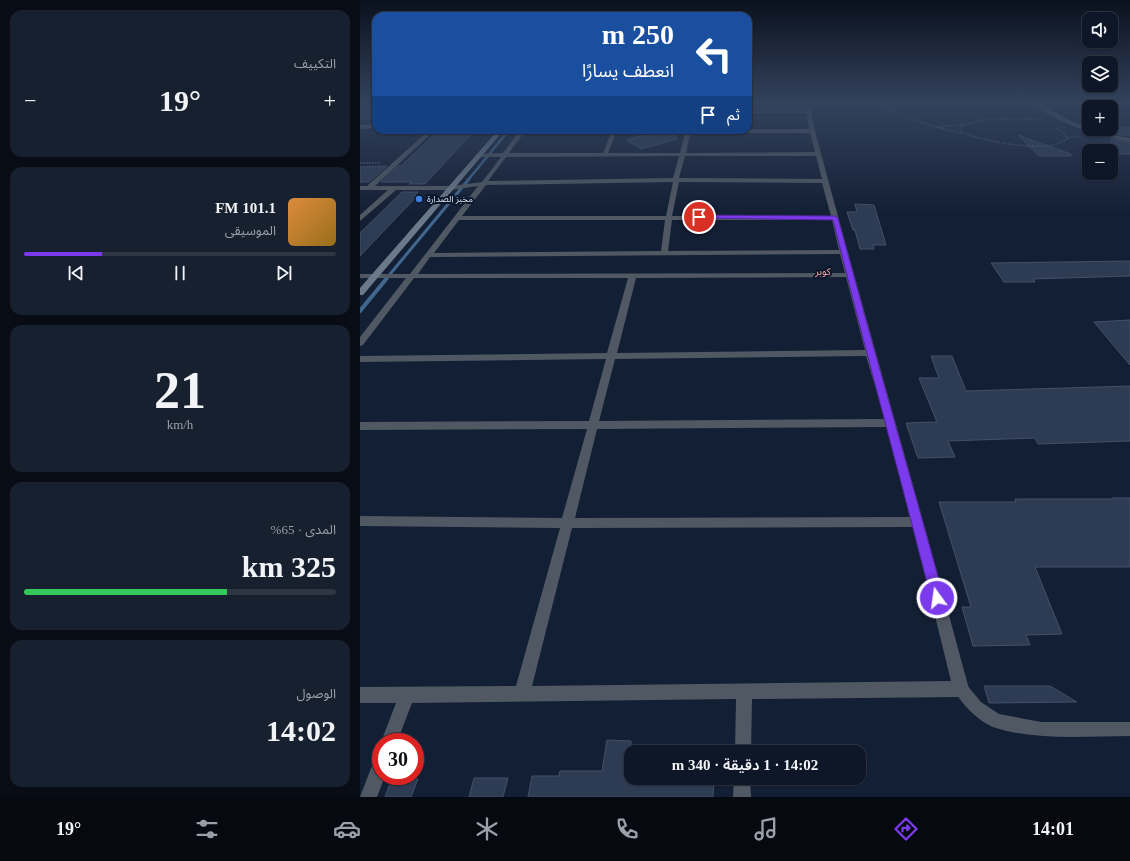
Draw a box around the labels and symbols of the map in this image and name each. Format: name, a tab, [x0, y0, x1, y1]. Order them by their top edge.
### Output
marker: مخبز الصدارة	[414, 194, 424, 204]
place label: مخبز الصدارة	[427, 194, 473, 205]
pin	[682, 200, 716, 234]
district label: كوبر	[814, 266, 832, 278]
position arrow	[916, 577, 958, 619]
speed limit sign: 30	[372, 733, 424, 785]

